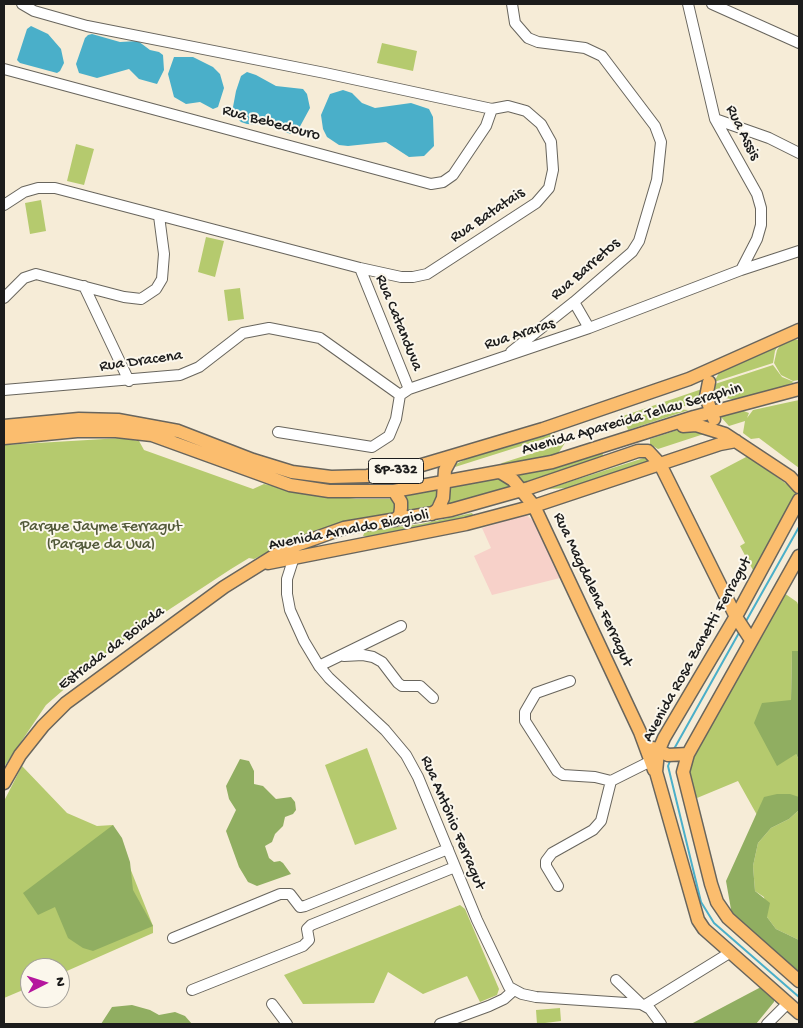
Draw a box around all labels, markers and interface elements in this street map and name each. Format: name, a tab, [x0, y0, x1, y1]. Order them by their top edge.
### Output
street label: Rua Bebedouro	[220, 102, 322, 146]
street label: Rua Assis	[720, 102, 764, 164]
street label: Rua Batatais	[447, 184, 529, 248]
street label: Rua Barretos	[547, 235, 625, 305]
street label: Rua Catanduva	[370, 272, 426, 374]
street label: Rua Araras	[482, 315, 558, 355]
street label: Rua Dracena	[98, 347, 184, 377]
street label: Avenida Aparecida Tellau Seraphin	[520, 379, 744, 461]
road number: SP-332	[368, 458, 424, 484]
street label: Avenida Arnaldo Biagioli	[267, 506, 431, 556]
street label: Rua Magdalena Ferragut	[548, 510, 636, 670]
park label: Parque Jayme Ferragut (Parque da Uva)	[21, 518, 181, 556]
street label: Avenida Rosa Zanetti Ferragut	[639, 554, 757, 746]
street label: Estrada da Boiada	[55, 603, 169, 695]
street label: Rua Antônio Ferragut	[415, 753, 489, 893]
north arrow	[20, 958, 70, 1008]
text: N	[51, 976, 68, 987]

